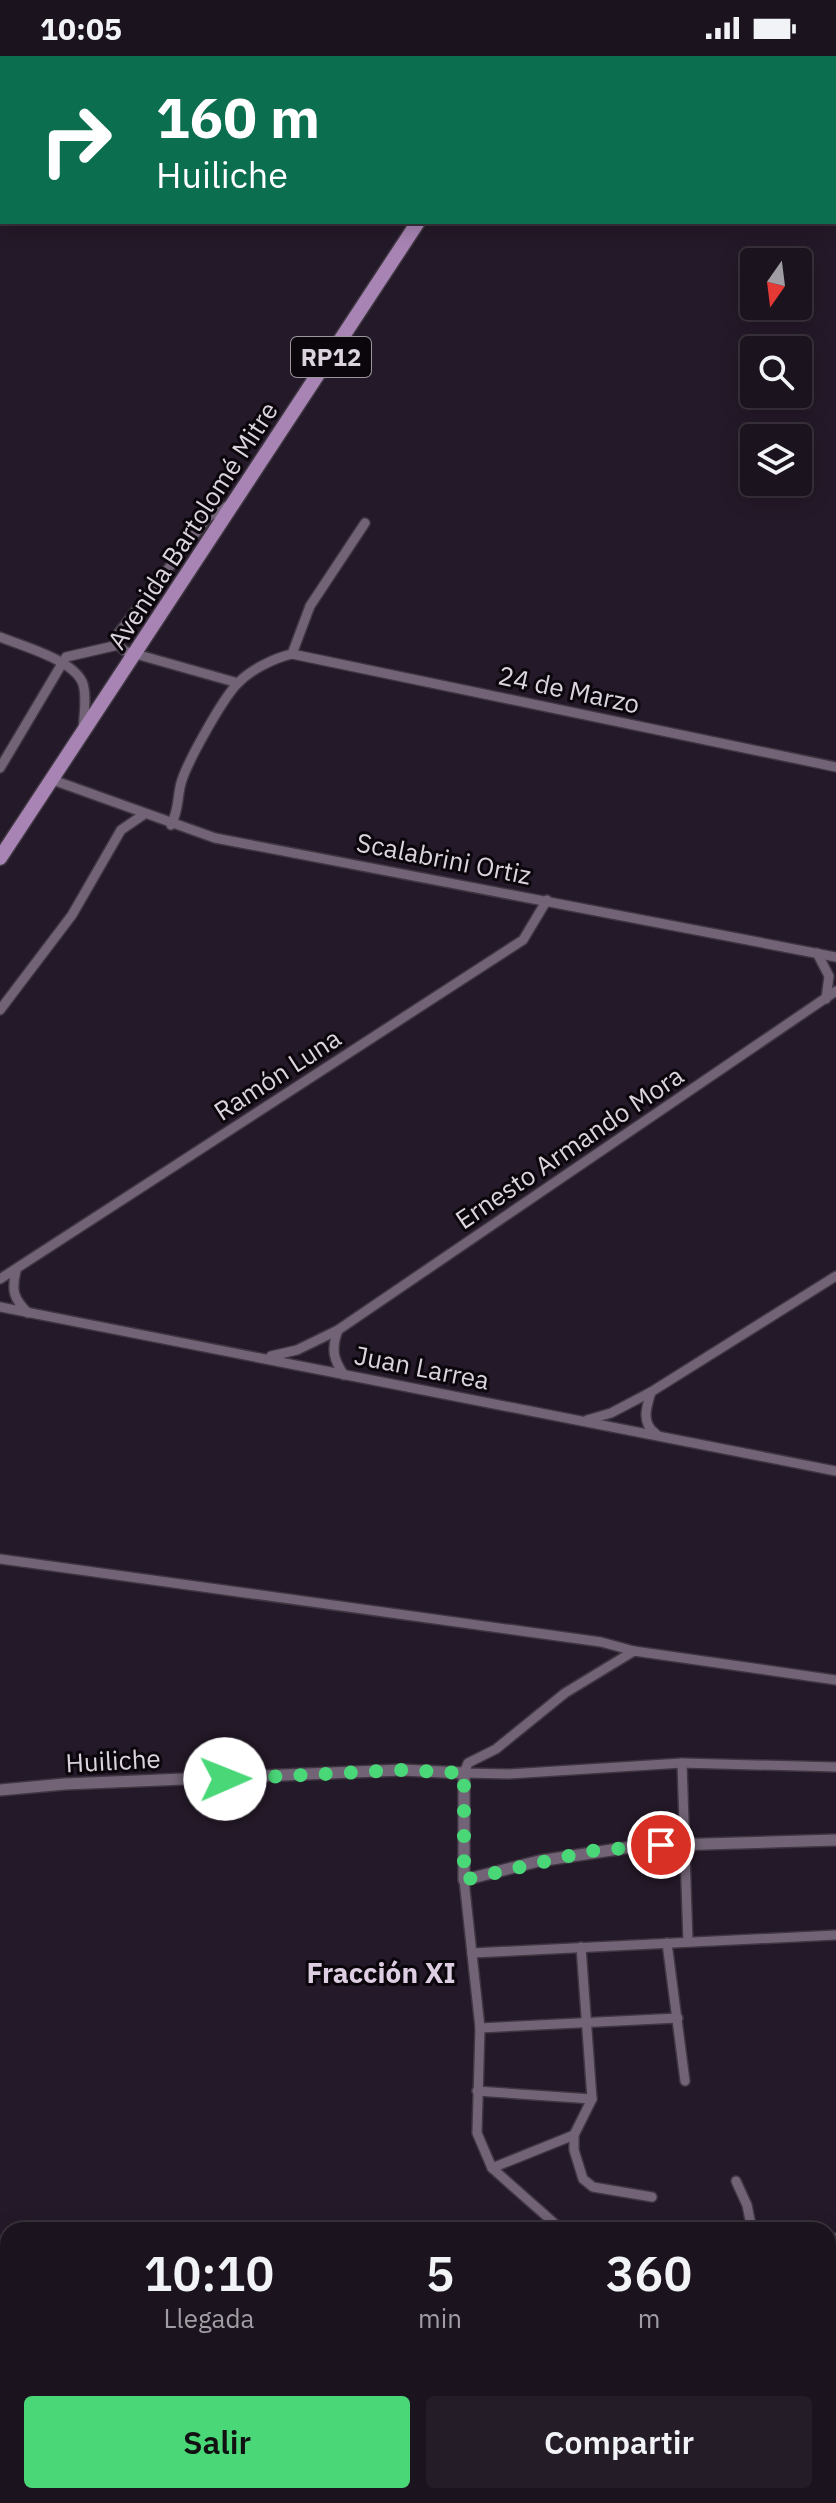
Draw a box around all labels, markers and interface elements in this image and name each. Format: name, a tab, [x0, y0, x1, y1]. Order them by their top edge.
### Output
text: 10:05	[40, 9, 122, 48]
text: 160 m	[156, 81, 320, 153]
icon: right	[24, 88, 128, 192]
text: Huiliche	[156, 151, 288, 198]
north arrow	[740, 248, 812, 320]
map controls	[740, 248, 812, 496]
button: search	[740, 336, 812, 408]
road number: RP12	[291, 337, 371, 377]
street label: Avenida Bartolomé Mitre	[99, 395, 285, 655]
button: layers	[740, 424, 812, 496]
street label: 24 de Marzo	[495, 657, 643, 721]
street label: Scalabrini Ortiz	[354, 824, 534, 892]
street label: Ramón Luna	[207, 1020, 347, 1128]
street label: Ernesto Armando Mora	[448, 1058, 690, 1236]
street label: Juan Larrea	[352, 1337, 493, 1397]
position arrow	[183, 1737, 267, 1821]
street label: Huiliche	[65, 1741, 161, 1779]
pin	[627, 1811, 695, 1879]
icon: arrive	[639, 1823, 683, 1867]
district label: Fracción XI	[306, 1954, 456, 1991]
text: 10:10	[144, 2242, 274, 2304]
text: 5	[426, 2242, 454, 2304]
text: 360	[606, 2242, 692, 2304]
text: Llegada	[164, 2301, 254, 2335]
text: min	[418, 2301, 462, 2335]
text: m	[638, 2301, 660, 2335]
button: Salir	[24, 2396, 410, 2488]
button: Compartir	[426, 2396, 812, 2488]

